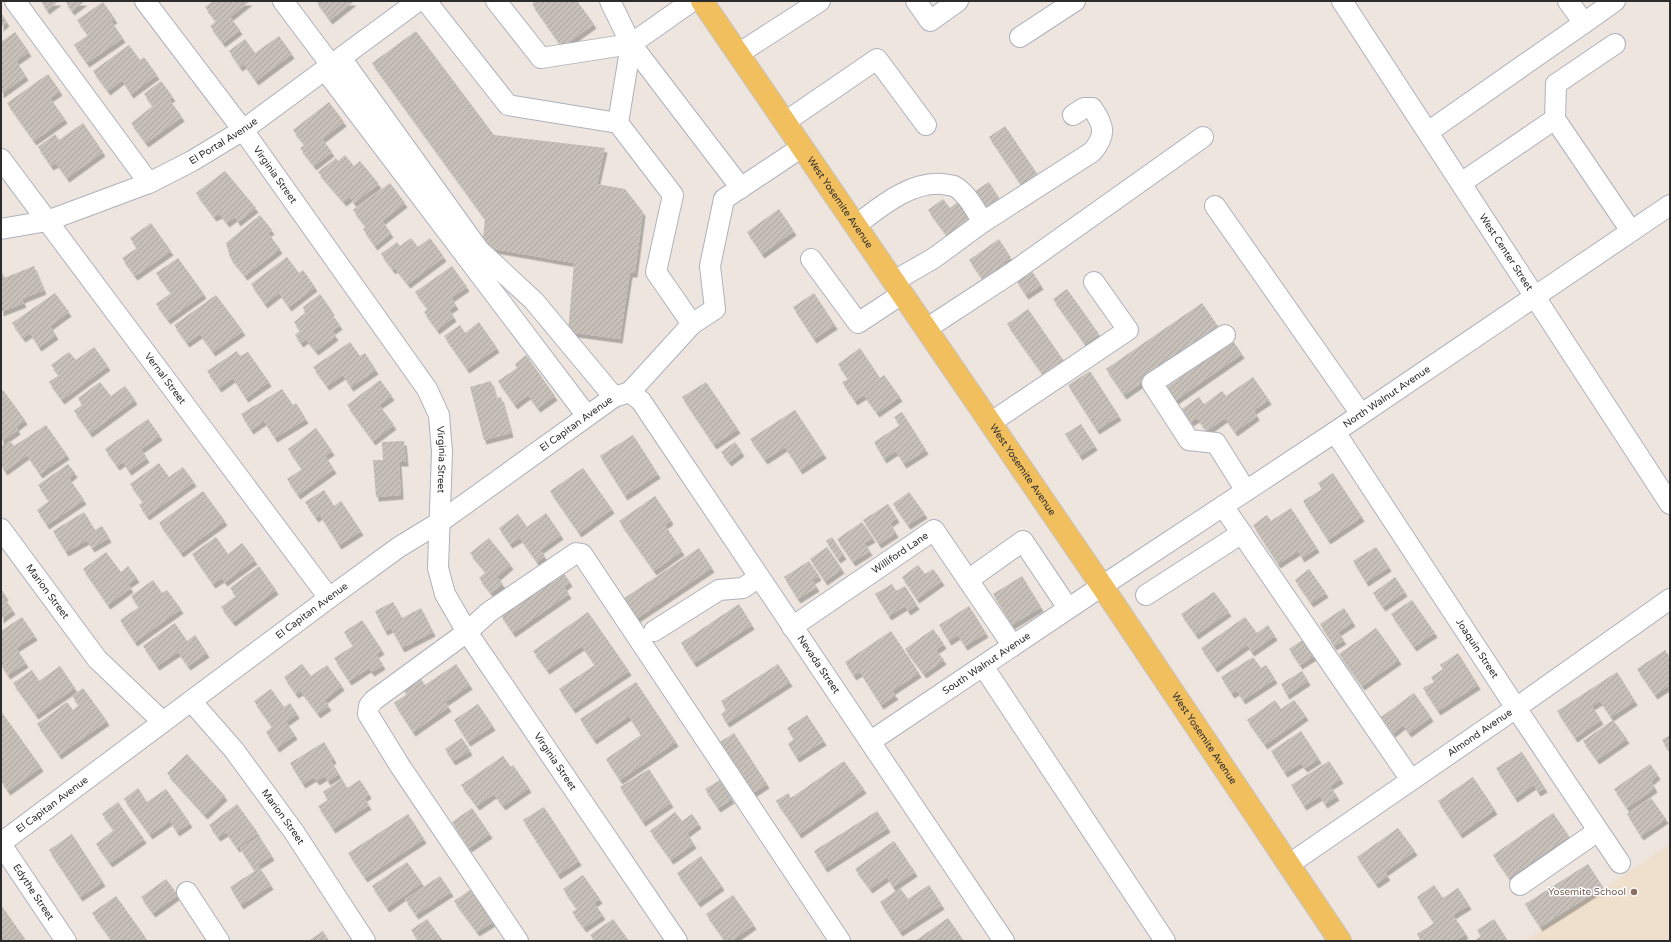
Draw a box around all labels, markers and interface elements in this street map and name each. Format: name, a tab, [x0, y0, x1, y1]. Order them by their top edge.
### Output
street label: El Portal Avenue	[187, 115, 260, 167]
street label: Virginia Street	[250, 144, 299, 206]
street label: West Yosemite Avenue	[804, 154, 875, 251]
street label: West Center Street	[1476, 212, 1535, 293]
street label: Vernal Street	[142, 350, 188, 407]
street label: North Walnut Avenue	[1341, 363, 1433, 431]
street label: El Capitan Avenue	[538, 394, 615, 454]
street label: West Yosemite Avenue	[987, 422, 1058, 518]
street label: Virginia Street	[434, 425, 448, 494]
street label: Williford Lane	[870, 530, 931, 577]
street label: Marion Street	[23, 562, 72, 622]
street label: El Capitan Avenue	[273, 580, 351, 642]
street label: Joaquin Street	[1453, 617, 1501, 681]
street label: South Walnut Avenue	[940, 630, 1033, 697]
street label: Nevada Street	[795, 633, 842, 696]
street label: West Yosemite Avenue	[1169, 690, 1239, 787]
street label: Almond Avenue	[1445, 706, 1515, 759]
street label: Virginia Street	[531, 730, 579, 793]
street label: El Capitan Avenue	[14, 774, 91, 836]
street label: Marion Street	[259, 787, 307, 847]
street label: Edythe Street	[10, 862, 56, 923]
place label: Yosemite School	[1548, 886, 1626, 898]
marker: Yosemite School	[1629, 887, 1639, 897]

